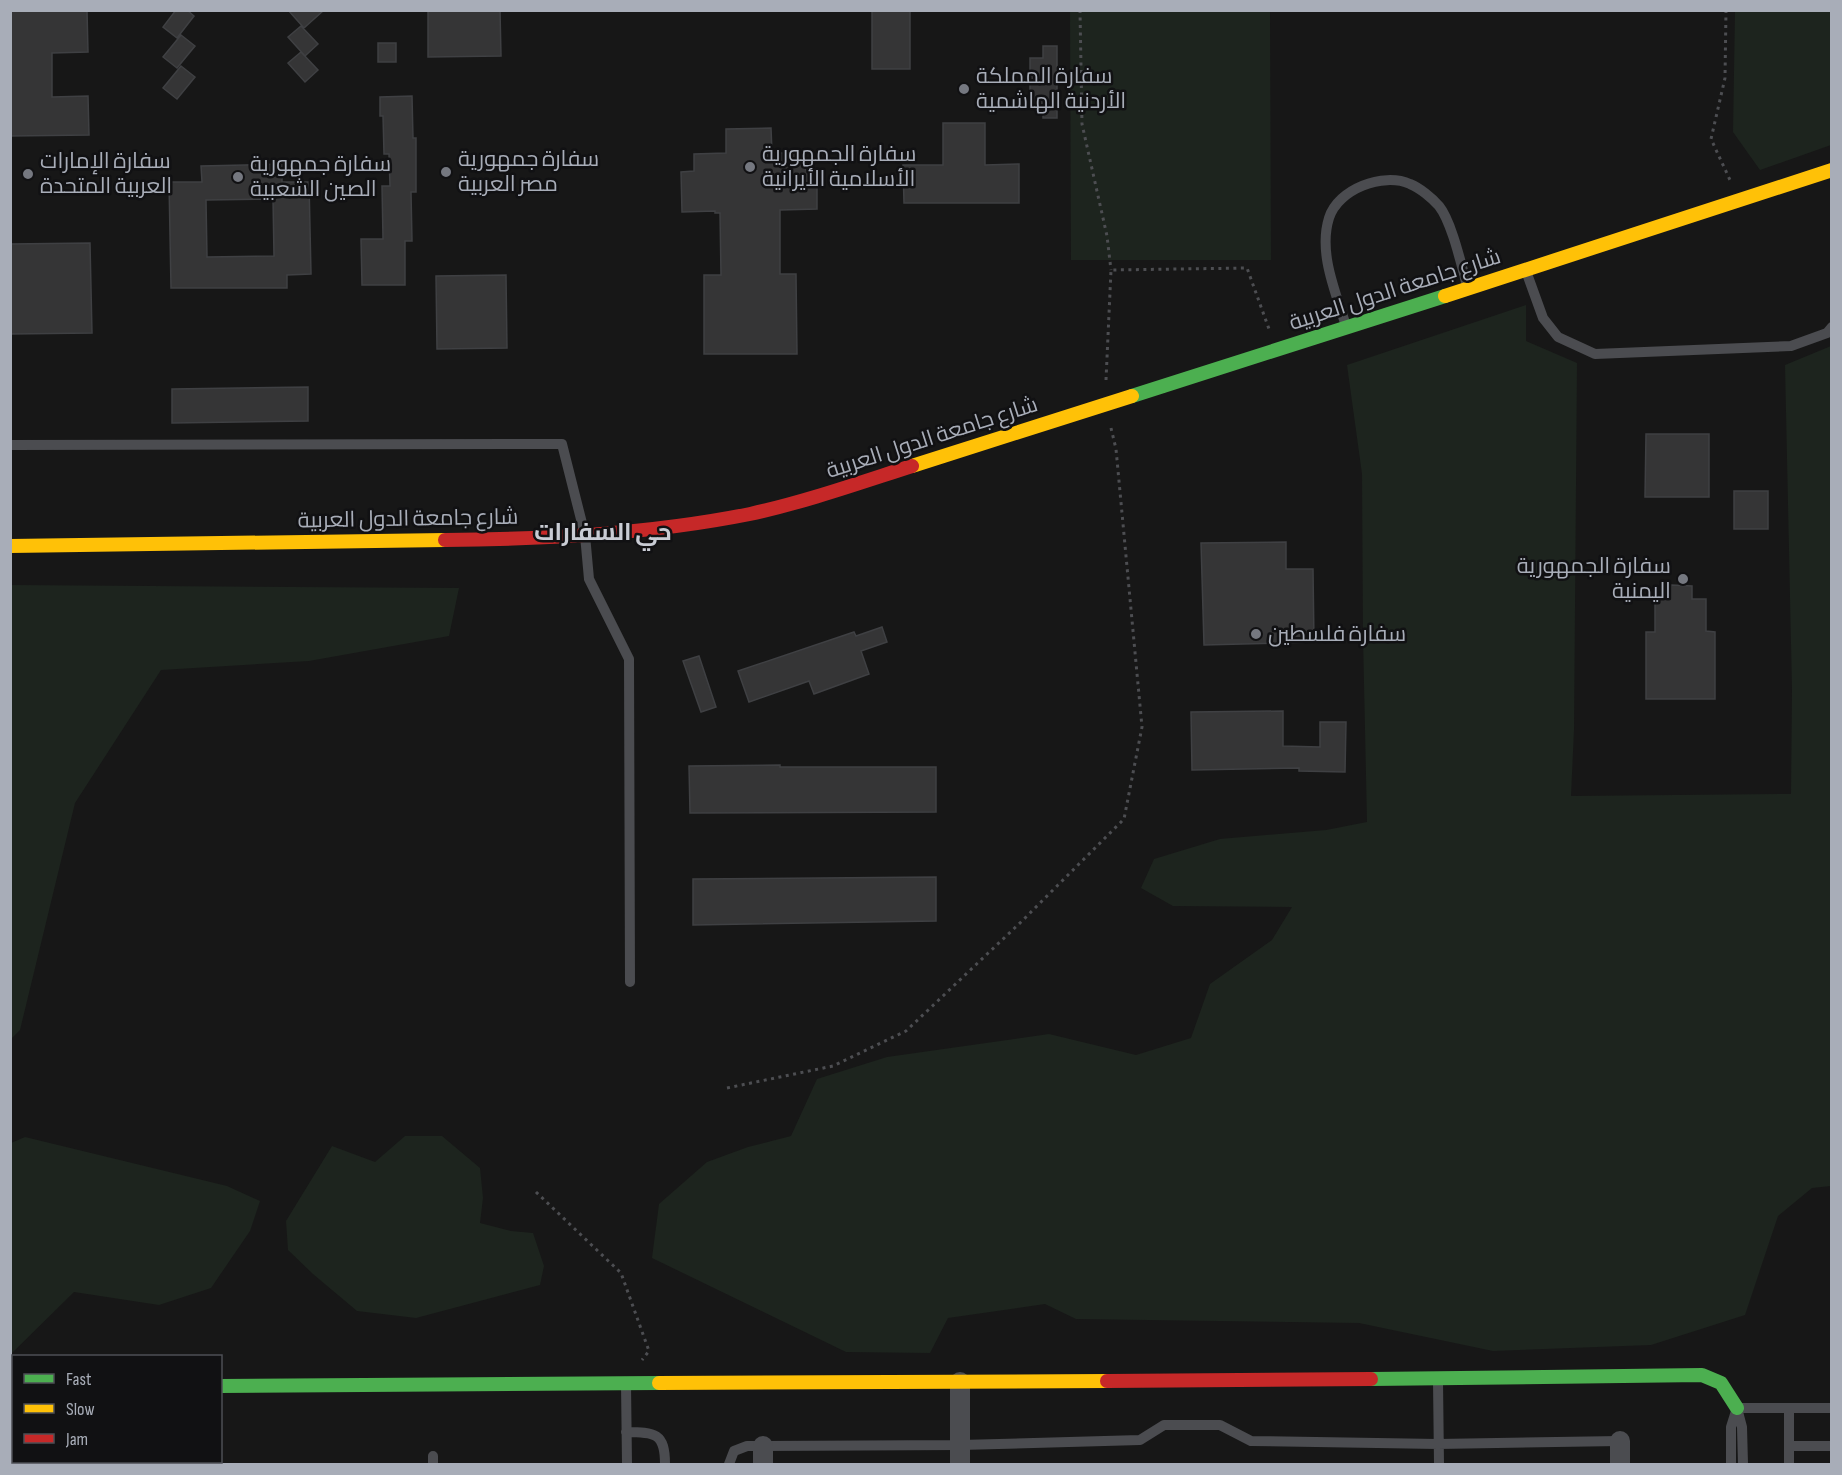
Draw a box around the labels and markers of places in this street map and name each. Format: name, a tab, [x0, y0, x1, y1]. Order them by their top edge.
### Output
place label: سفارة المملكة الأردنية الهاشمية	[976, 63, 1126, 115]
marker: سفارة المملكة الأردنية الهاشمية	[957, 82, 971, 96]
place label: سفارة الجمهورية الأسلامية الأيرانية	[762, 141, 916, 193]
place label: سفارة جمهورية مصر العربية	[458, 146, 599, 198]
place label: سفارة الإمارات العربية المتحدة	[40, 148, 172, 200]
place label: سفارة جمهورية الصين الشعبية	[250, 151, 391, 203]
marker: سفارة الجمهورية الأسلامية الأيرانية	[743, 160, 757, 174]
marker: سفارة جمهورية مصر العربية	[439, 165, 453, 179]
marker: سفارة الإمارات العربية المتحدة	[21, 167, 35, 181]
marker: سفارة جمهورية الصين الشعبية	[231, 170, 245, 184]
place label: سفارة الجمهورية اليمنية	[1517, 553, 1671, 605]
marker: سفارة الجمهورية اليمنية	[1676, 572, 1690, 586]
place label: سفارة فلسطين	[1268, 621, 1406, 648]
marker: سفارة فلسطين	[1249, 627, 1263, 641]

